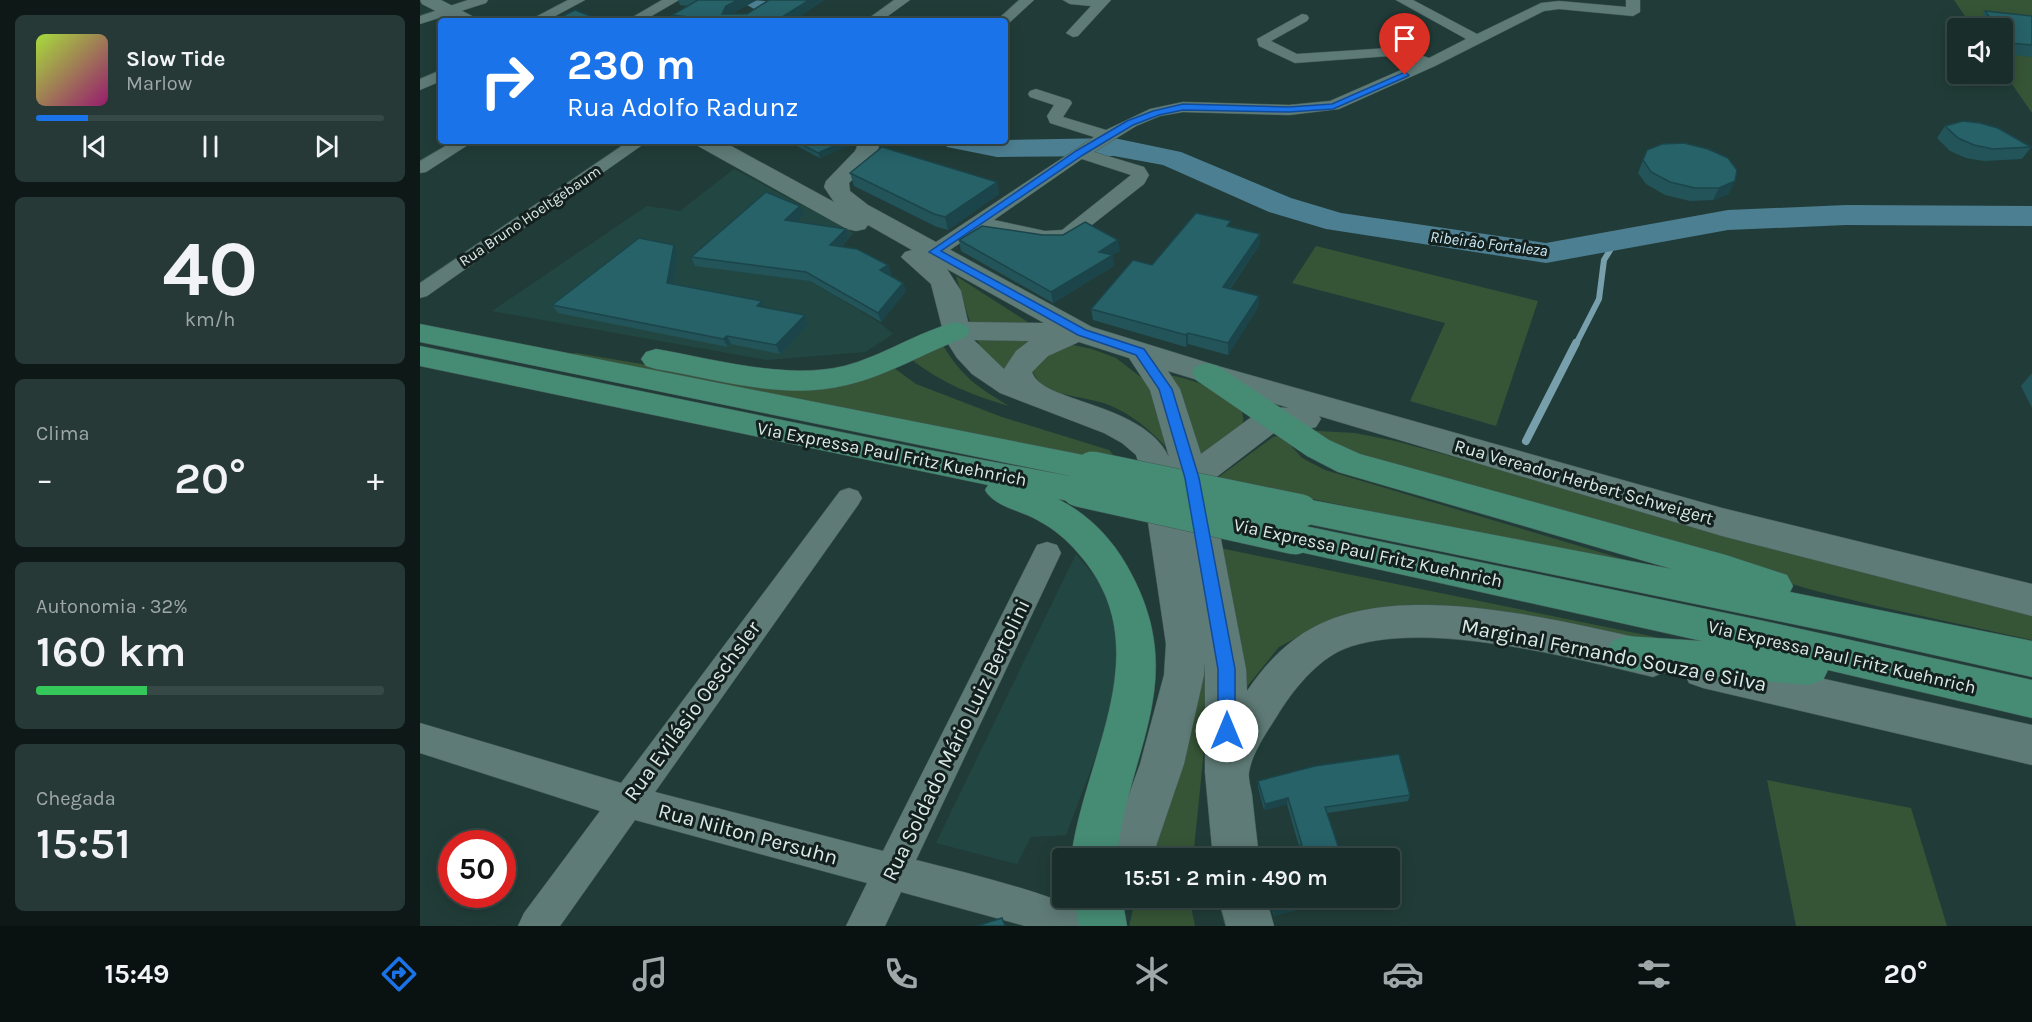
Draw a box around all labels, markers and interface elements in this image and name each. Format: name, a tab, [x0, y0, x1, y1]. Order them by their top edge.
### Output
pin	[1379, 13, 1430, 75]
map controls	[1947, 18, 2013, 84]
button: sound	[1947, 18, 2013, 84]
icon: arrive	[1388, 22, 1421, 55]
text: 230 m	[567, 40, 696, 90]
icon: right	[468, 42, 546, 120]
text: Slow Tide	[126, 46, 226, 72]
text: Marlow	[126, 72, 192, 95]
text: Rua Adolfo Radunz	[567, 91, 798, 123]
icon: previous	[78, 130, 111, 163]
icon: pause	[194, 130, 227, 163]
icon: next	[310, 130, 343, 163]
street label: Rua Bruno Hoeltgebaum	[456, 162, 604, 270]
text: 40	[162, 223, 258, 315]
water label: Ribeirão Fortaleza	[1429, 227, 1549, 260]
text: km/h	[185, 308, 235, 331]
street label: Via Expressa Paul Fritz Kuehnrich	[755, 417, 1029, 491]
text: Clima	[36, 422, 90, 445]
street label: Rua Vereador Herbert Schweigert	[1452, 434, 1716, 530]
text: 20°	[174, 452, 246, 504]
text: −	[36, 460, 53, 498]
text: +	[367, 460, 384, 498]
street label: Via Expressa Paul Fritz Kuehnrich	[1232, 514, 1504, 592]
text: Autonomia · 32%	[36, 595, 188, 618]
street label: Rua Soldado Mário Luiz Bertolini	[877, 595, 1035, 885]
street label: Marginal Fernando Souza e Silva	[1459, 614, 1769, 696]
street label: Via Expressa Paul Fritz Kuehnrich	[1706, 615, 1978, 699]
street label: Rua Evilásio Oeschsler	[619, 616, 765, 805]
text: 160 km	[36, 625, 187, 677]
position arrow	[1195, 699, 1259, 763]
text: Chegada	[36, 787, 116, 810]
street label: Rua Nilton Persuhn	[656, 798, 840, 870]
text: 15:51	[36, 817, 131, 869]
speed limit sign: 50	[438, 830, 516, 908]
text: 15:51 · 2 min · 490 m	[1124, 865, 1328, 891]
icon: directions	[378, 953, 420, 995]
icon: music	[629, 953, 671, 995]
icon: phone	[880, 953, 922, 995]
icon: climate	[1131, 953, 1173, 995]
icon: car	[1382, 953, 1424, 995]
icon: filters	[1633, 953, 1675, 995]
text: 15:49	[104, 958, 170, 990]
text: 20°	[1884, 958, 1928, 990]

